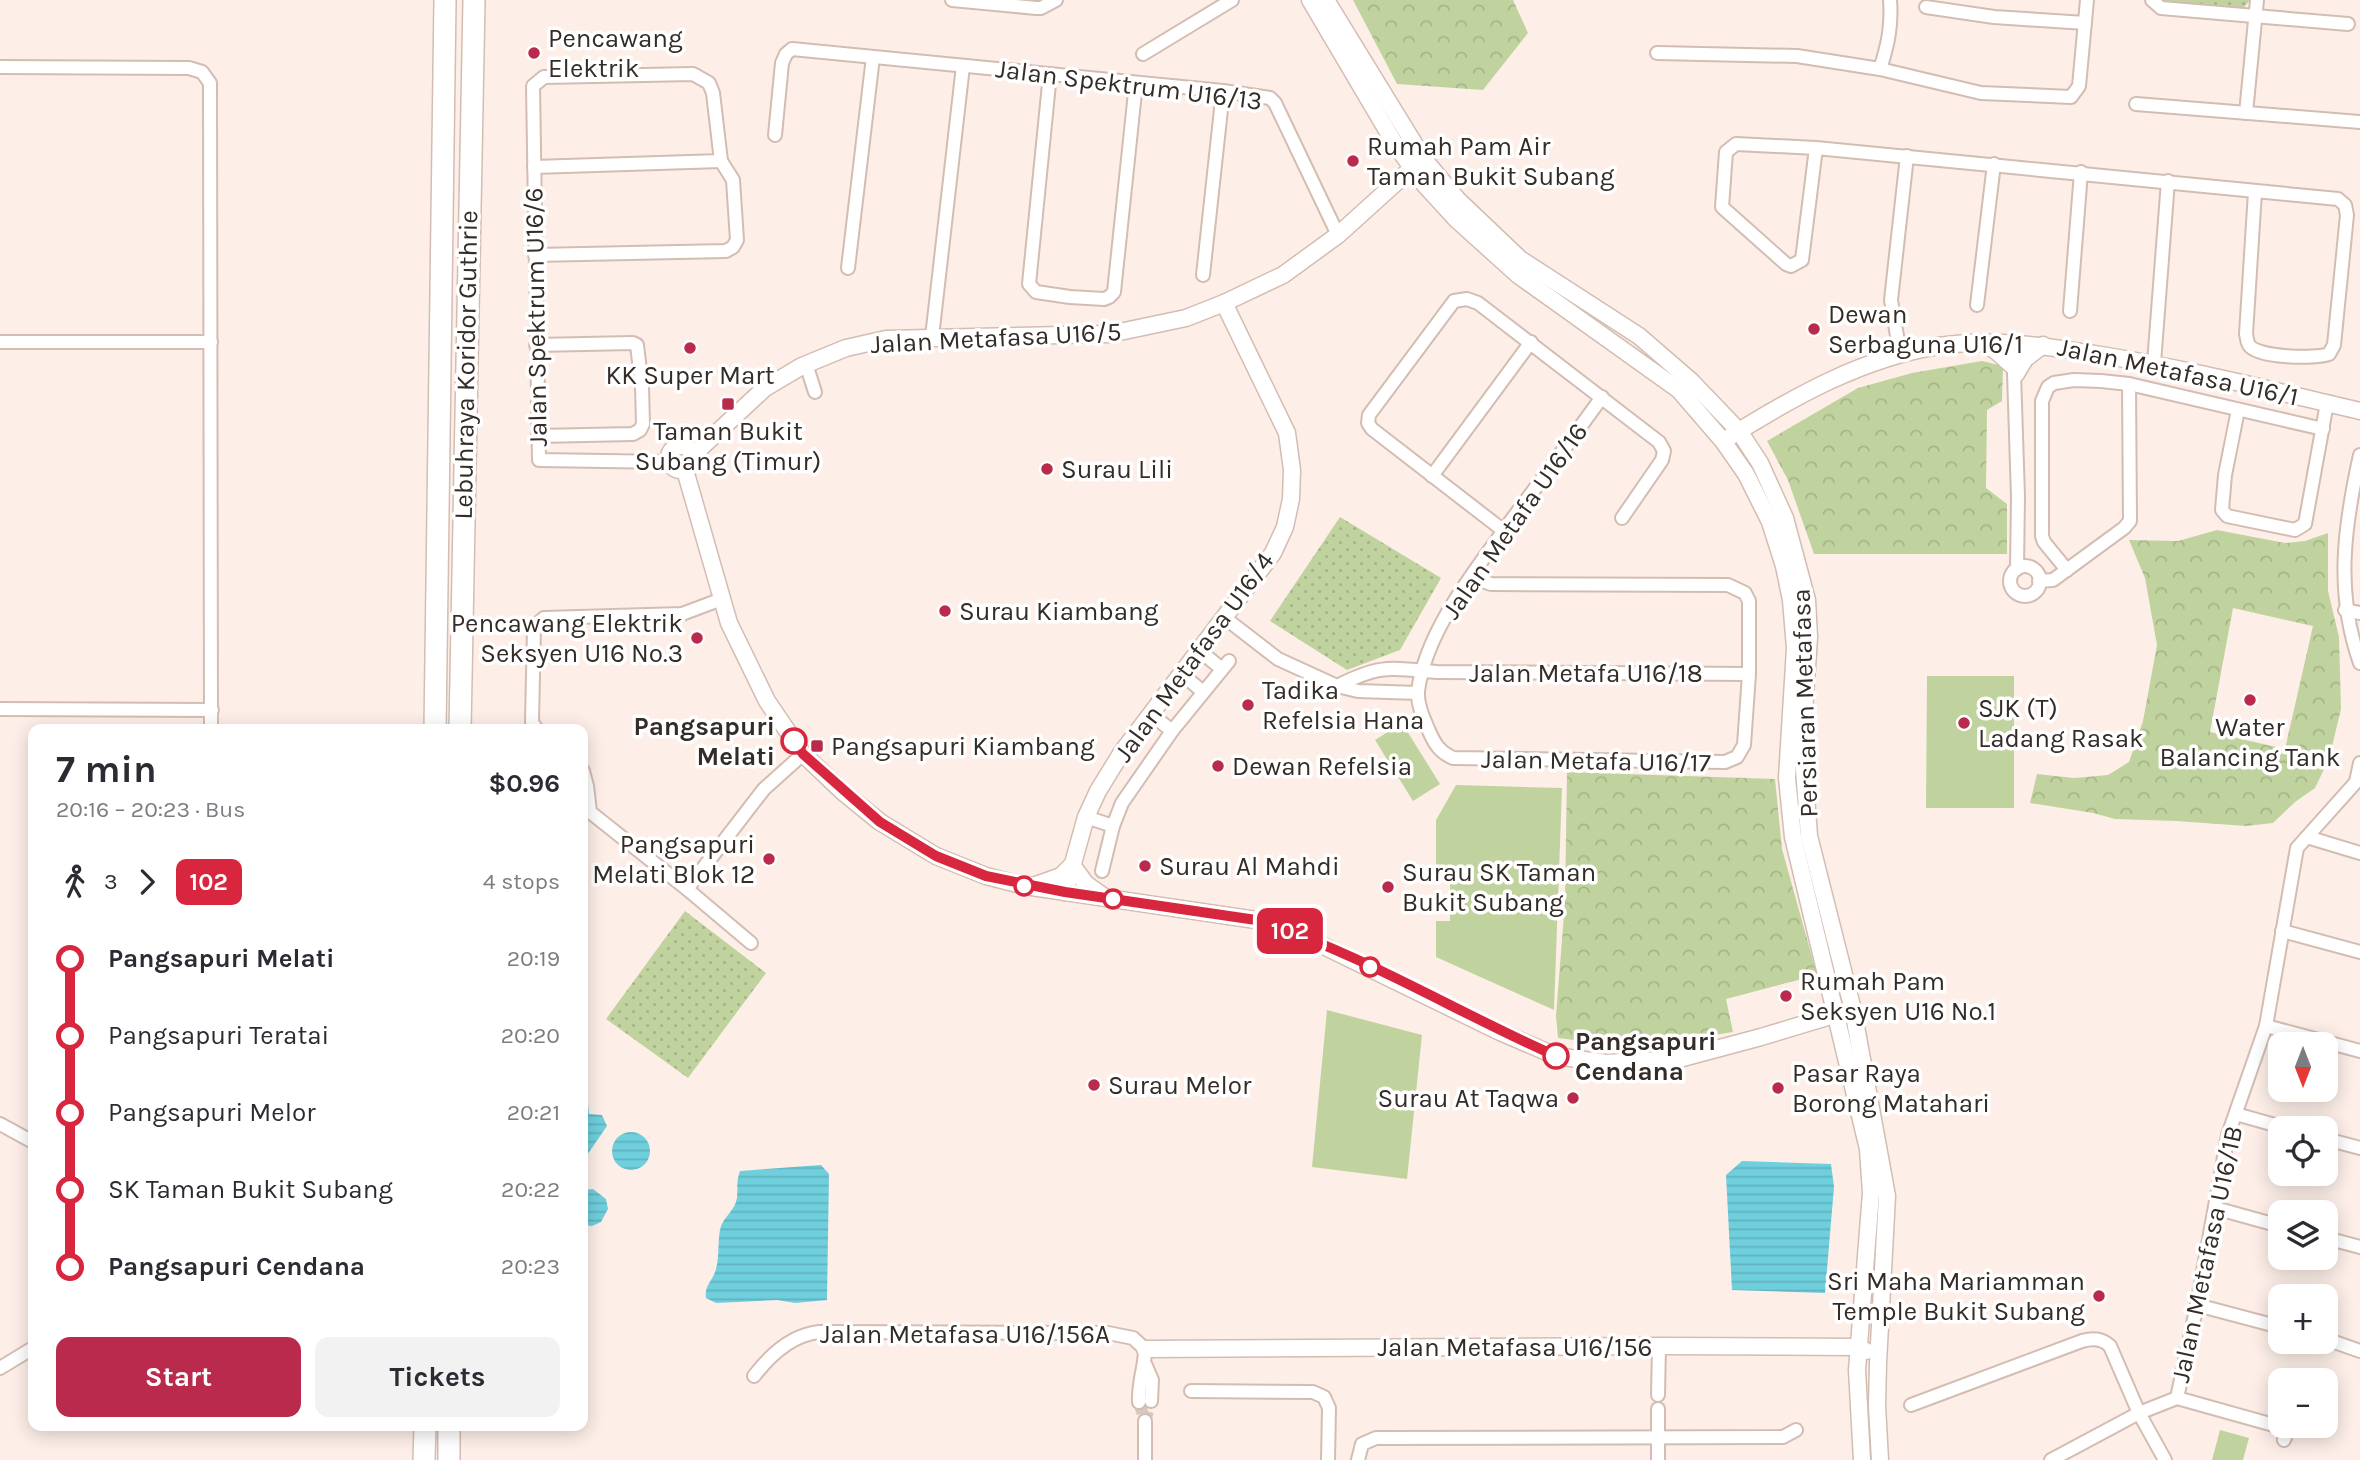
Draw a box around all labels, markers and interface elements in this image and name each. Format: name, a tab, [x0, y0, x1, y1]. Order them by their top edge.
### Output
place label: Pencawang Elektrik	[548, 23, 683, 84]
marker: Pencawang Elektrik	[526, 45, 542, 61]
street label: Jalan Spektrum U16/13	[994, 53, 1264, 117]
place label: Rumah Pam Air Taman Bukit Subang	[1367, 131, 1615, 192]
marker: Rumah Pam Air Taman Bukit Subang	[1345, 153, 1361, 169]
street label: Jalan Spektrum U16/6	[518, 187, 554, 447]
street label: Lebuhraya Koridor Guthrie	[448, 210, 484, 520]
place label: Dewan Serbaguna U16/1	[1828, 299, 2023, 360]
street label: Jalan Metafasa U16/5	[870, 316, 1122, 360]
marker: Dewan Serbaguna U16/1	[1806, 321, 1822, 337]
street label: Jalan Metafasa U16/1	[2055, 331, 2301, 413]
marker: KK Super Mart	[682, 340, 698, 356]
place label: KK Super Mart	[606, 360, 775, 391]
marker: Taman Bukit Subang (Timur)	[720, 396, 736, 412]
place label: Taman Bukit Subang (Timur)	[635, 416, 821, 477]
street label: Jalan Metafa U16/16	[1436, 417, 1594, 625]
place label: Surau Lili	[1061, 454, 1173, 485]
marker: Surau Lili	[1039, 461, 1055, 477]
street label: Jalan Metafasa U16/4	[1108, 546, 1280, 768]
street label: Persiaran Metafasa	[1786, 588, 1824, 818]
place label: Surau Kiambang	[959, 596, 1159, 627]
marker: Surau Kiambang	[937, 603, 953, 619]
place label: Pencawang Elektrik Seksyen U16 No.3	[451, 608, 683, 669]
marker: Pencawang Elektrik Seksyen U16 No.3	[689, 630, 705, 646]
street label: Jalan Metafa U16/18	[1469, 658, 1703, 689]
place label: Tadika Refelsia Hana	[1262, 675, 1424, 736]
marker: Water Balancing Tank	[2242, 692, 2258, 708]
place label: SJK (T) Ladang Rasak	[1978, 693, 2144, 754]
marker: Tadika Refelsia Hana	[1240, 697, 1256, 713]
place label: Pangsapuri Melati	[634, 711, 775, 772]
place label: Water Balancing Tank	[2160, 712, 2340, 773]
marker: SJK (T) Ladang Rasak	[1956, 715, 1972, 731]
marker: Pangsapuri Melati	[781, 728, 807, 754]
place label: Pangsapuri Kiambang	[831, 731, 1095, 762]
marker: Pangsapuri Kiambang	[809, 738, 825, 754]
street label: Jalan Metafa U16/17	[1481, 743, 1711, 779]
text: 7 min	[56, 747, 157, 792]
place label: Dewan Refelsia	[1232, 751, 1412, 782]
marker: Dewan Refelsia	[1210, 758, 1226, 774]
text: $0.96	[488, 768, 560, 799]
text: 20:16 – 20:23 · Bus	[56, 796, 245, 823]
place label: Pangsapuri Melati Blok 12	[592, 829, 755, 890]
marker: Pangsapuri Melati Blok 12	[761, 851, 777, 867]
place label: Surau Al Mahdi	[1159, 851, 1340, 882]
place label: Surau SK Taman Bukit Subang	[1402, 857, 1596, 918]
marker: Surau Al Mahdi	[1137, 858, 1153, 874]
icon: walk	[56, 863, 94, 901]
icon: forward	[128, 863, 166, 901]
text: 3	[104, 868, 118, 895]
text: 102	[190, 868, 228, 896]
text: 4 stops	[483, 868, 560, 895]
unlabelled marker	[1014, 876, 1034, 896]
marker: Surau SK Taman Bukit Subang	[1380, 879, 1396, 895]
unlabelled marker	[1103, 889, 1123, 909]
line badge: 102	[1250, 908, 1330, 954]
text: 102	[1271, 917, 1309, 945]
text: Pangsapuri Melati	[108, 943, 334, 974]
text: 20:19	[507, 945, 560, 972]
unlabelled marker	[1360, 957, 1380, 977]
place label: Rumah Pam Seksyen U16 No.1	[1800, 966, 1996, 1027]
marker: Rumah Pam Seksyen U16 No.1	[1778, 988, 1794, 1004]
text: Pangsapuri Teratai	[108, 1020, 329, 1051]
text: 20:20	[501, 1022, 560, 1049]
place label: Pangsapuri Cendana	[1575, 1026, 1716, 1087]
north arrow	[2268, 1032, 2338, 1102]
map controls	[2268, 1032, 2338, 1438]
marker: Pangsapuri Cendana	[1543, 1043, 1569, 1069]
place label: Pasar Raya Borong Matahari	[1792, 1058, 1990, 1119]
place label: Surau Melor	[1108, 1070, 1252, 1101]
marker: Surau Melor	[1086, 1077, 1102, 1093]
marker: Pasar Raya Borong Matahari	[1770, 1080, 1786, 1096]
place label: Surau At Taqwa	[1378, 1083, 1559, 1114]
marker: Surau At Taqwa	[1565, 1090, 1581, 1106]
text: Pangsapuri Melor	[108, 1097, 316, 1128]
text: 20:21	[507, 1099, 560, 1126]
button: locate	[2268, 1116, 2338, 1186]
street label: Jalan Metafasa U16/1B	[2165, 1123, 2249, 1385]
text: SK Taman Bukit Subang	[108, 1174, 393, 1205]
text: 20:22	[501, 1176, 560, 1203]
button: layers	[2268, 1200, 2338, 1270]
text: Pangsapuri Cendana	[108, 1251, 365, 1282]
text: 20:23	[501, 1253, 560, 1280]
place label: Sri Maha Mariamman Temple Bukit Subang	[1827, 1266, 2085, 1327]
button: +	[2268, 1284, 2338, 1354]
marker: Sri Maha Mariamman Temple Bukit Subang	[2091, 1288, 2107, 1304]
street label: Jalan Metafasa U16/156A	[820, 1319, 1110, 1350]
street label: Jalan Metafasa U16/156	[1378, 1332, 1652, 1363]
button: Start	[56, 1337, 301, 1417]
button: Tickets	[315, 1337, 560, 1417]
button: −	[2268, 1368, 2338, 1438]

